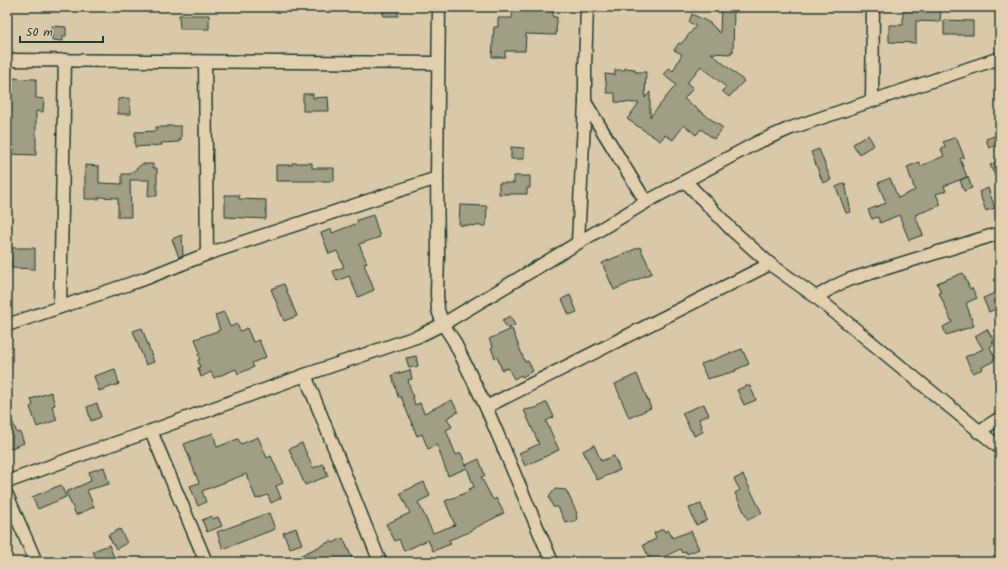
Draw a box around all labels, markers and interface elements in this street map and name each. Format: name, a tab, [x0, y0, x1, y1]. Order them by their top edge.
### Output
scale bar	[20, 18, 103, 44]
text: 50 m	[26, 23, 53, 42]

